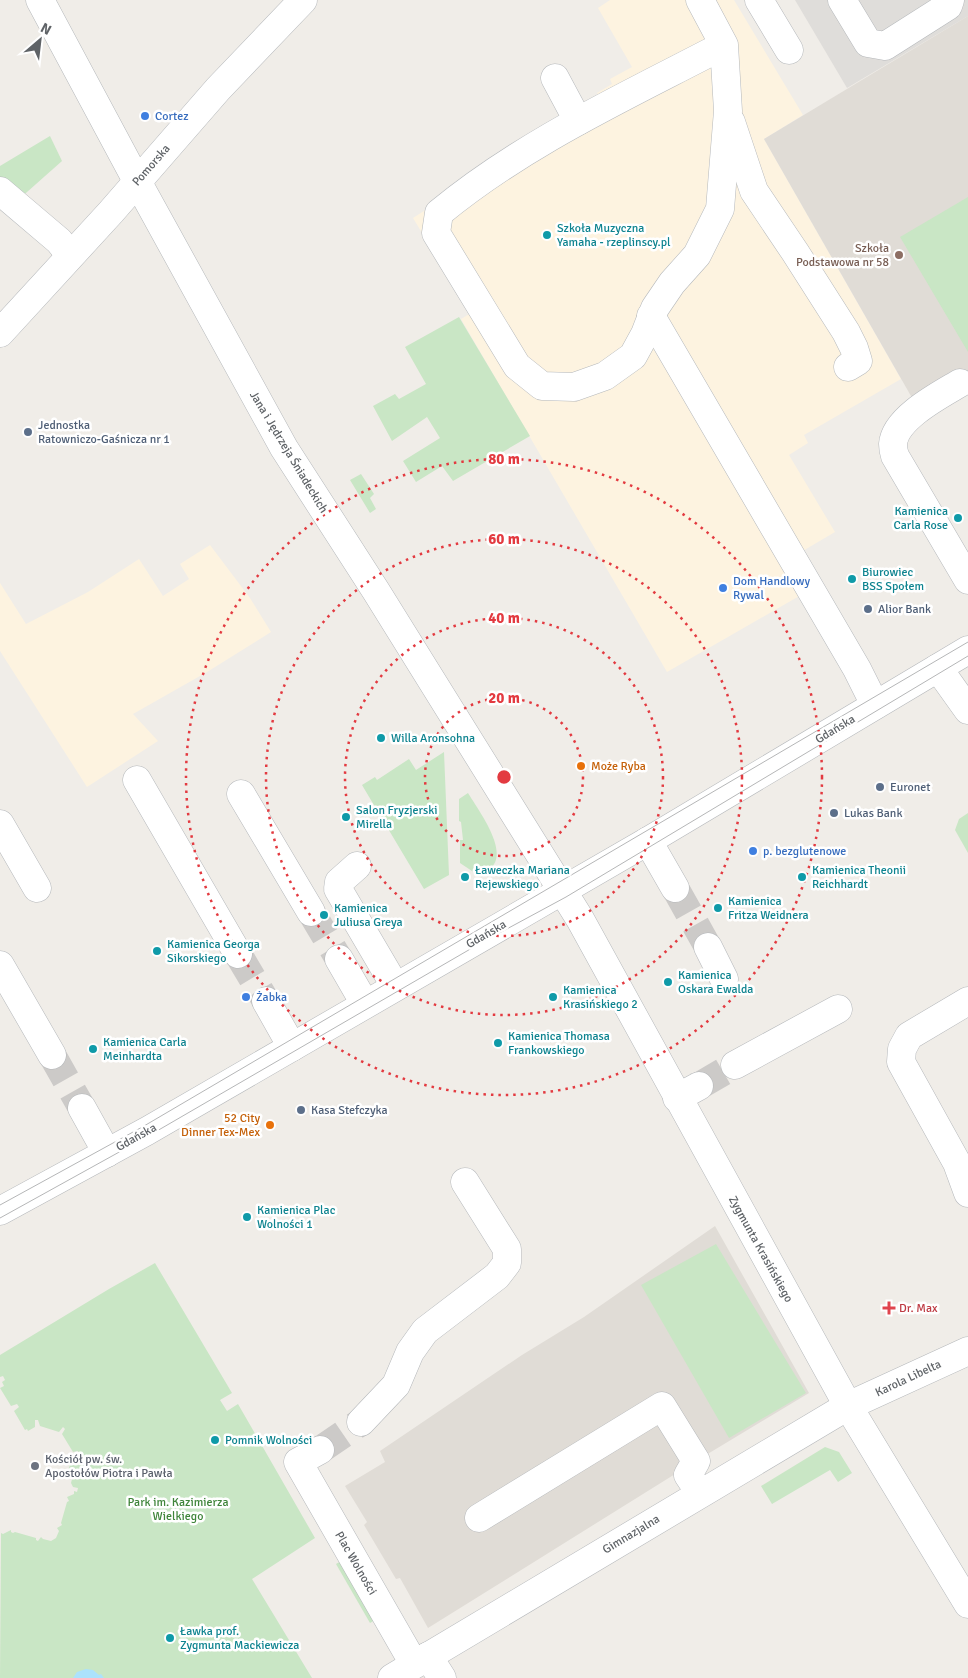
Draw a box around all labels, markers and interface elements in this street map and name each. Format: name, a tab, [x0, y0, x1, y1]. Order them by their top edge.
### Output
north arrow	[15, 15, 65, 65]
text: N	[38, 19, 54, 39]
place label: Cortez	[155, 109, 189, 124]
marker: Cortez	[139, 110, 151, 122]
street label: Pomorska	[129, 141, 174, 189]
place label: Szkoła Muzyczna Yamaha - rzeplinscy.pl	[557, 221, 671, 250]
marker: Szkoła Muzyczna Yamaha - rzeplinscy.pl	[541, 229, 553, 241]
place label: Szkoła Podstawowa nr 58	[796, 241, 889, 270]
marker: Szkoła Podstawowa nr 58	[893, 249, 905, 261]
street label: Jana i Jędrzeja Śniadeckich	[246, 389, 331, 516]
place label: Jednostka Ratowniczo-Gaśnicza nr 1	[38, 418, 170, 447]
marker: Jednostka Ratowniczo-Gaśnicza nr 1	[22, 426, 34, 438]
text: 80 m	[488, 450, 520, 468]
place label: Kamienica Carla Rose	[894, 504, 948, 533]
marker: Kamienica Carla Rose	[952, 512, 964, 524]
text: 60 m	[488, 530, 520, 548]
place label: Biurowiec BSS Społem	[862, 565, 924, 594]
marker: Biurowiec BSS Społem	[846, 573, 858, 585]
place label: Dom Handlowy Rywal	[733, 574, 810, 603]
marker: Dom Handlowy Rywal	[717, 582, 729, 594]
place label: Alior Bank	[878, 602, 931, 617]
marker: Alior Bank	[862, 603, 874, 615]
text: 40 m	[488, 609, 520, 627]
text: 20 m	[488, 689, 520, 707]
street label: Gdańska	[813, 712, 858, 747]
place label: Willa Aronsohna	[391, 731, 475, 746]
marker: Willa Aronsohna	[375, 732, 387, 744]
place label: Może Ryba	[591, 759, 646, 774]
marker: Może Ryba	[575, 760, 587, 772]
centre of rings	[495, 768, 513, 786]
place label: Euronet	[890, 780, 930, 795]
marker: Euronet	[874, 781, 886, 793]
place label: Salon Fryzjerski Mirella	[356, 803, 437, 832]
place label: Lukas Bank	[844, 806, 902, 821]
marker: Lukas Bank	[828, 807, 840, 819]
marker: Salon Fryzjerski Mirella	[340, 811, 352, 823]
place label: p. bezglutenowe	[763, 844, 846, 859]
marker: p. bezglutenowe	[747, 845, 759, 857]
place label: Ławeczka Mariana Rejewskiego	[475, 863, 570, 892]
place label: Kamienica Theonii Reichhardt	[812, 863, 906, 892]
marker: Ławeczka Mariana Rejewskiego	[459, 871, 471, 883]
marker: Kamienica Theonii Reichhardt	[796, 871, 808, 883]
place label: Kamienica Fritza Weidnera	[728, 894, 809, 923]
place label: Kamienica Juliusa Greya	[334, 901, 403, 930]
marker: Kamienica Fritza Weidnera	[712, 902, 724, 914]
marker: Kamienica Juliusa Greya	[318, 909, 330, 921]
street label: Gdańska	[463, 917, 509, 952]
place label: Kamienica Georga Sikorskiego	[167, 937, 260, 966]
marker: Kamienica Georga Sikorskiego	[151, 945, 163, 957]
place label: Kamienica Oskara Ewalda	[678, 968, 753, 997]
marker: Kamienica Oskara Ewalda	[662, 976, 674, 988]
place label: Kamienica Krasińskiego 2	[563, 983, 638, 1012]
place label: Żabka	[256, 990, 287, 1005]
marker: Żabka	[240, 991, 252, 1003]
marker: Kamienica Krasińskiego 2	[547, 991, 559, 1003]
place label: Kamienica Thomasa Frankowskiego	[508, 1029, 610, 1058]
place label: Kamienica Carla Meinhardta	[103, 1035, 187, 1064]
marker: Kamienica Thomasa Frankowskiego	[492, 1037, 504, 1049]
marker: Kamienica Carla Meinhardta	[87, 1043, 99, 1055]
place label: Kasa Stefczyka	[311, 1103, 388, 1118]
marker: Kasa Stefczyka	[295, 1104, 307, 1116]
place label: 52 City Dinner Tex-Mex	[181, 1111, 260, 1140]
marker: 52 City Dinner Tex-Mex	[264, 1119, 276, 1131]
street label: Gdańska	[113, 1120, 159, 1155]
street label: Zygmunta Krasińskiego	[725, 1193, 796, 1305]
place label: Kamienica Plac Wolności 1	[257, 1203, 336, 1232]
marker: Kamienica Plac Wolności 1	[241, 1211, 253, 1223]
place label: Dr. Max	[899, 1301, 938, 1316]
marker: Dr. Max	[883, 1302, 895, 1314]
street label: Karola Libelta	[873, 1357, 944, 1400]
place label: Pomnik Wolności	[225, 1433, 312, 1448]
marker: Pomnik Wolności	[209, 1434, 221, 1446]
place label: Kościół pw. św. Apostołów Piotra i Pawła	[45, 1452, 173, 1481]
marker: Kościół pw. św. Apostołów Piotra i Pawła	[29, 1460, 41, 1472]
park label: Park im. Kazimierza Wielkiego	[128, 1495, 228, 1524]
street label: Gimnazjalna	[600, 1511, 663, 1557]
street label: Plac Wolności	[331, 1529, 380, 1598]
place label: Ławka prof. Zygmunta Mackiewicza	[180, 1624, 299, 1653]
marker: Ławka prof. Zygmunta Mackiewicza	[164, 1632, 176, 1644]

